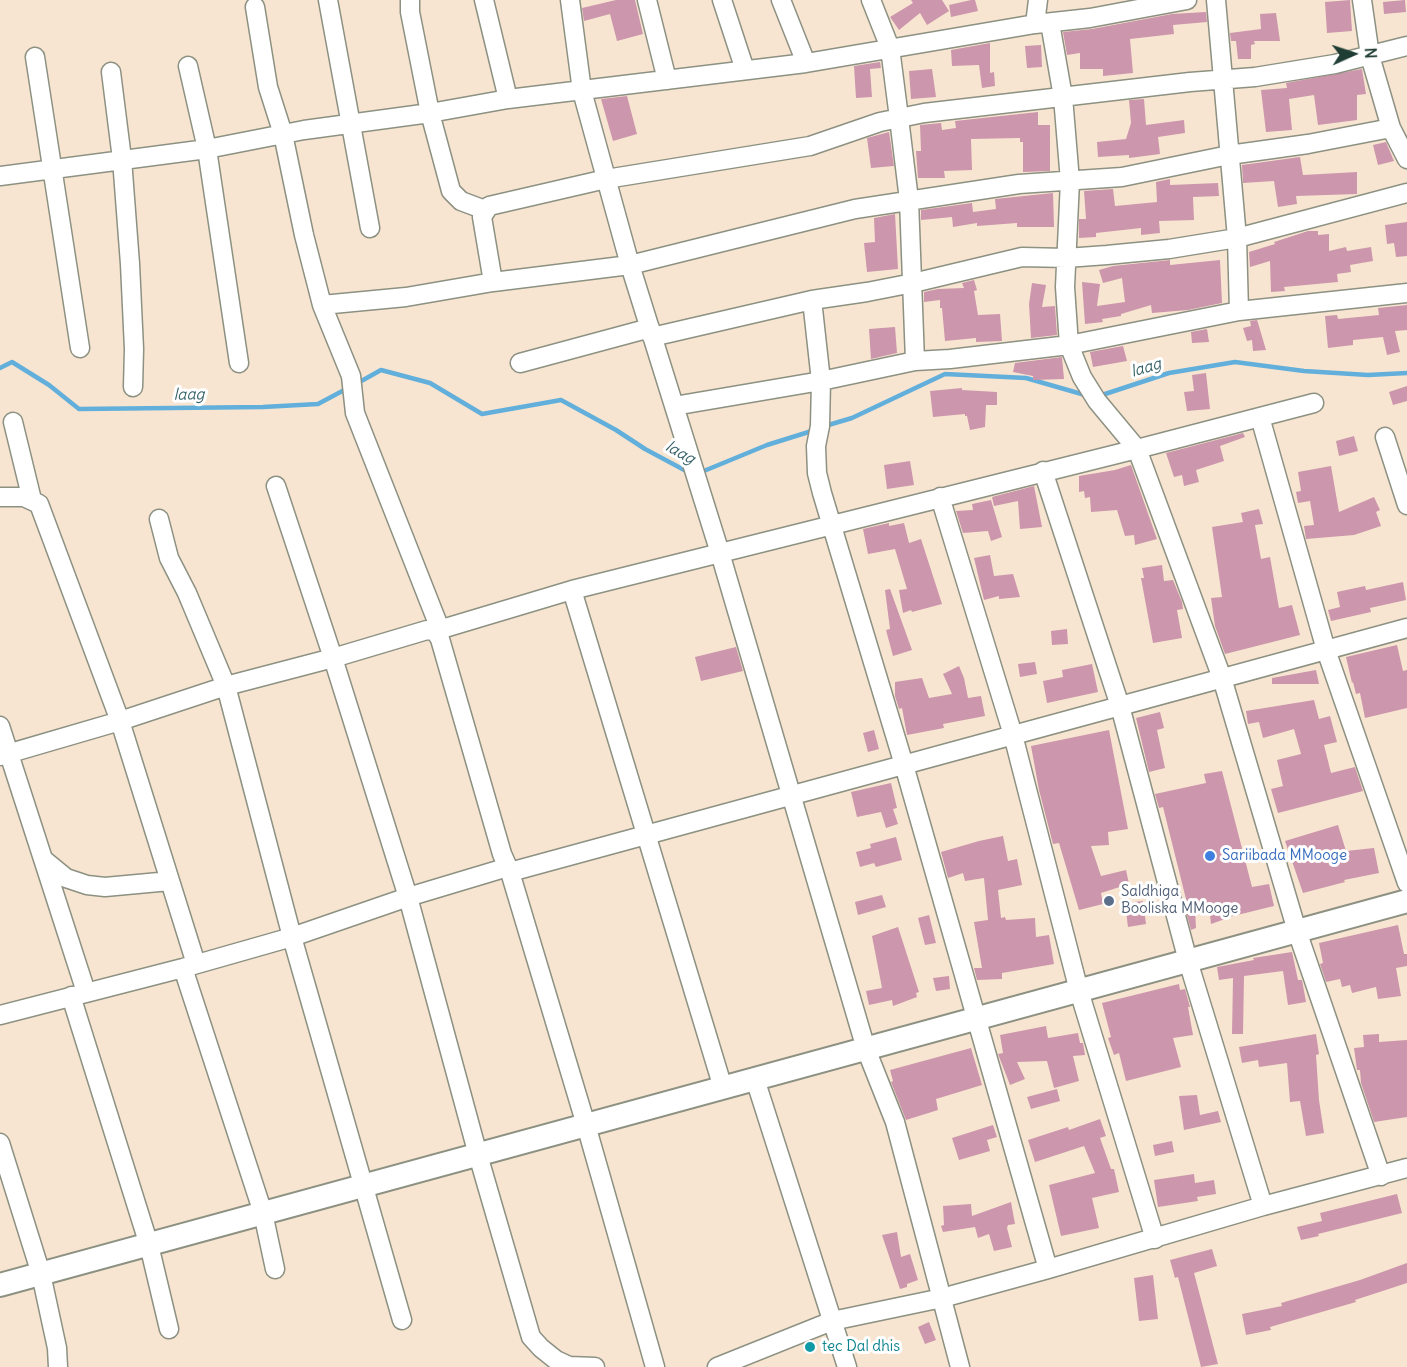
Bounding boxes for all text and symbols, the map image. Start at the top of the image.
north arrow [1323,24,1383,84]
text: N [1361,47,1381,59]
water label: laag [1129,354,1163,382]
water label: laag [174,385,204,405]
water label: laag [662,437,698,469]
place label: Sariibada MMooge [1222,847,1347,865]
marker: Sariibada MMooge [1203,849,1217,863]
place label: Saldhiga Booliska MMooge [1121,883,1238,918]
marker: Saldhiga Booliska MMooge [1102,894,1116,908]
place label: tec Dal dhis [822,1338,900,1356]
marker: tec Dal dhis [803,1340,817,1354]

